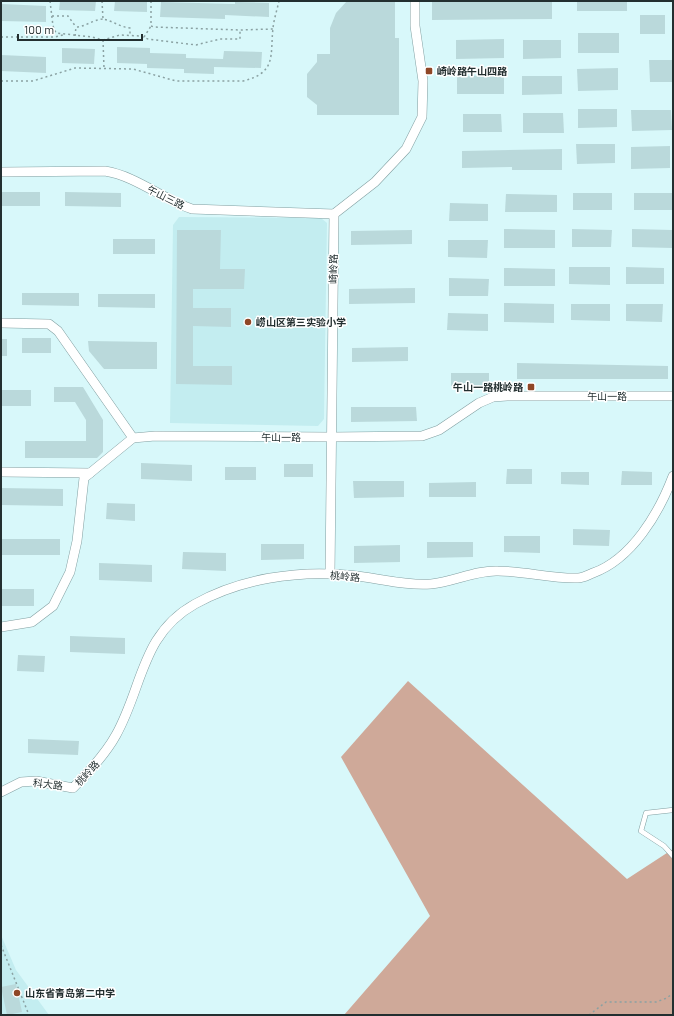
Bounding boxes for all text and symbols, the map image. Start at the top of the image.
scale bar [18,16,142,42]
text: 100 m [24,22,54,36]
place label: 崎岭路午山四路 [437,65,508,77]
marker: 崎岭路午山四路 [424,66,434,76]
street label: 午山三路 [145,183,187,211]
street label: 崎岭路 [327,254,339,284]
place label: 崂山区第三实验小学 [256,316,346,328]
marker: 崂山区第三实验小学 [243,317,253,327]
place label: 午山一路桃岭路 [453,381,524,393]
marker: 午山一路桃岭路 [526,382,536,392]
street label: 午山一路 [587,390,627,402]
street label: 午山一路 [261,431,301,443]
street label: 桃岭路 [330,569,360,583]
street label: 桃岭路 [72,758,102,788]
street label: 科大路 [32,776,64,792]
place label: 山东省青岛第二中学 [25,987,115,999]
marker: 山东省青岛第二中学 [12,988,22,998]

